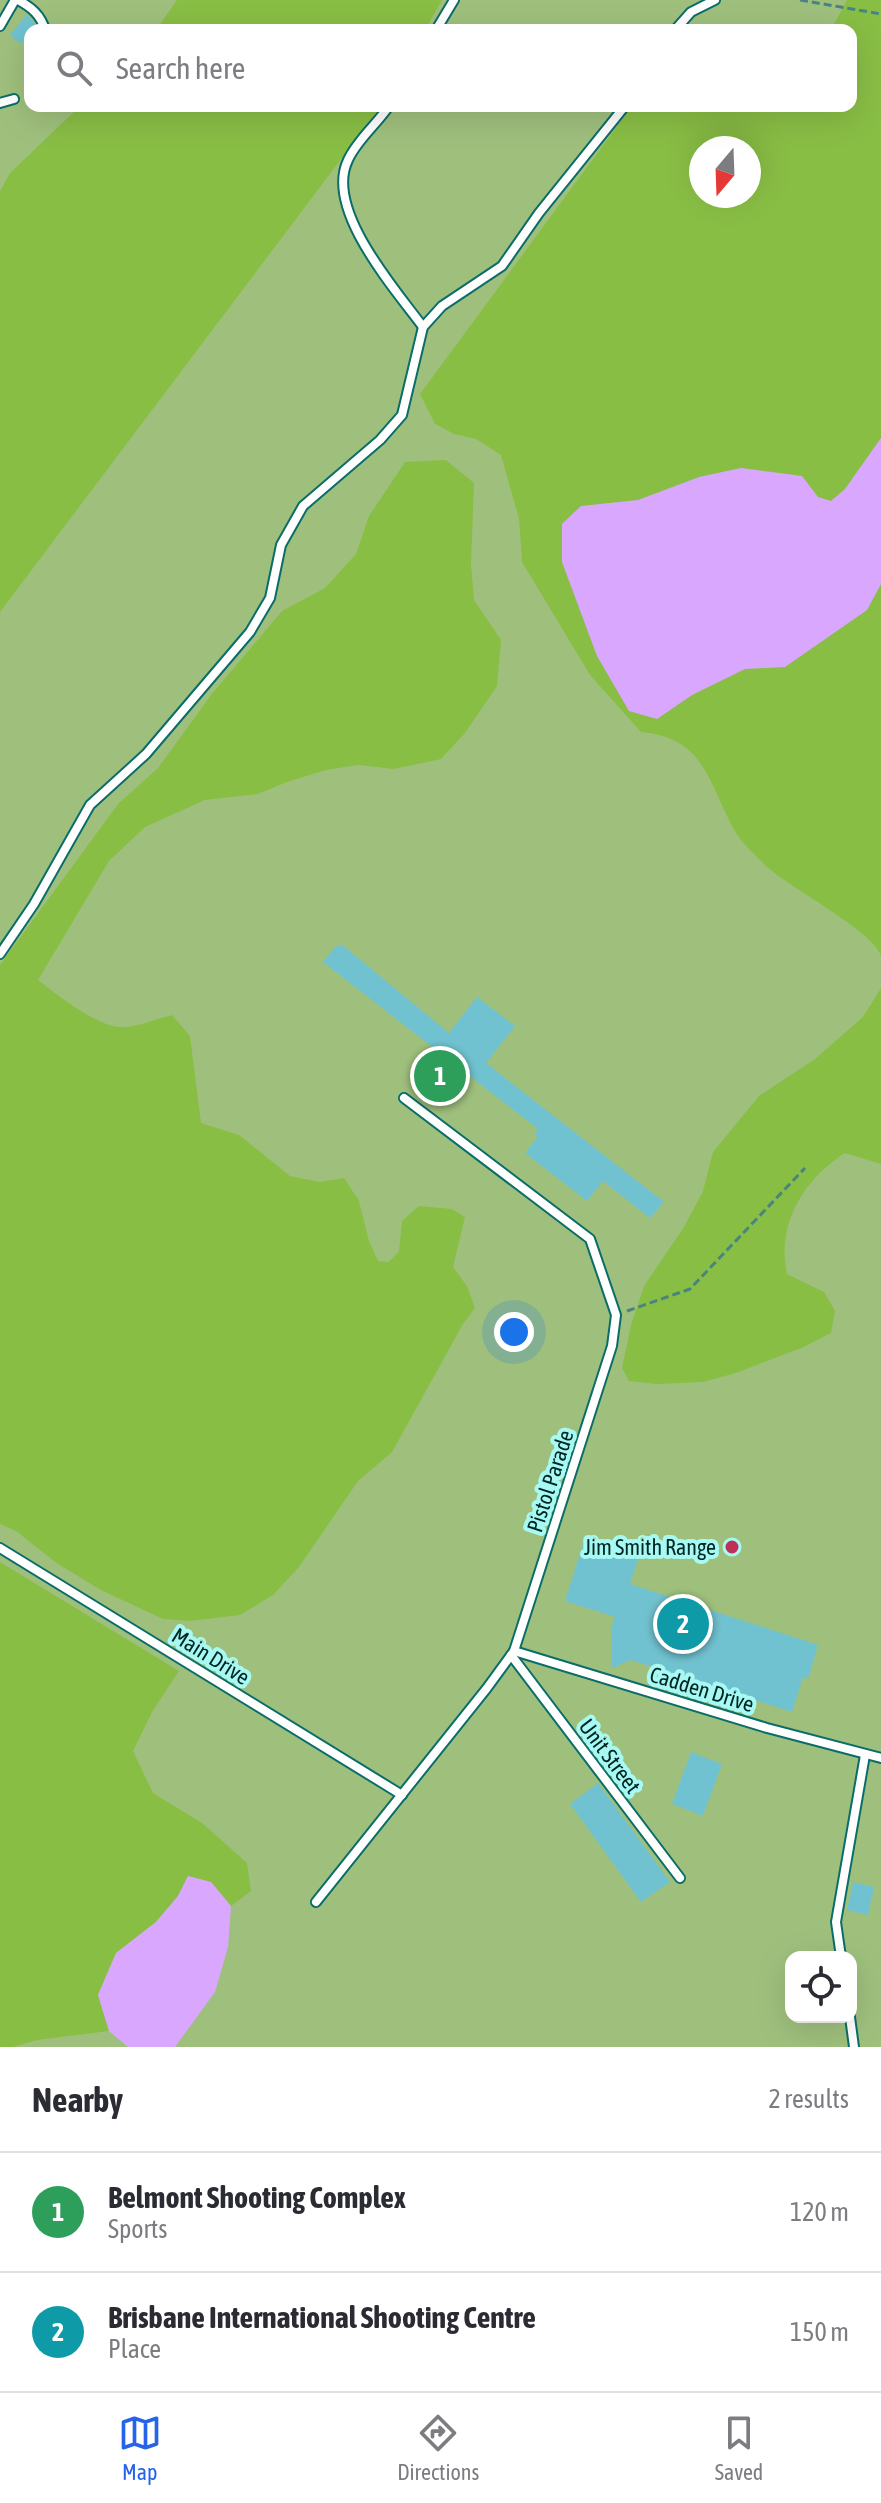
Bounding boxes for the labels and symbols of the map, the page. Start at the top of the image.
north arrow [689,136,761,208]
pin: 1 [414,1046,466,1106]
your location [494,1312,534,1352]
street label: Pistol Parade [521,1427,579,1535]
place label: Jim Smith Range [584,1534,716,1560]
marker: Jim Smith Range [723,1538,741,1556]
pin: 2 [657,1594,709,1654]
street label: Main Drive [167,1622,255,1690]
street label: Cadden Drive [647,1661,757,1717]
street label: Unit Street [574,1714,646,1798]

